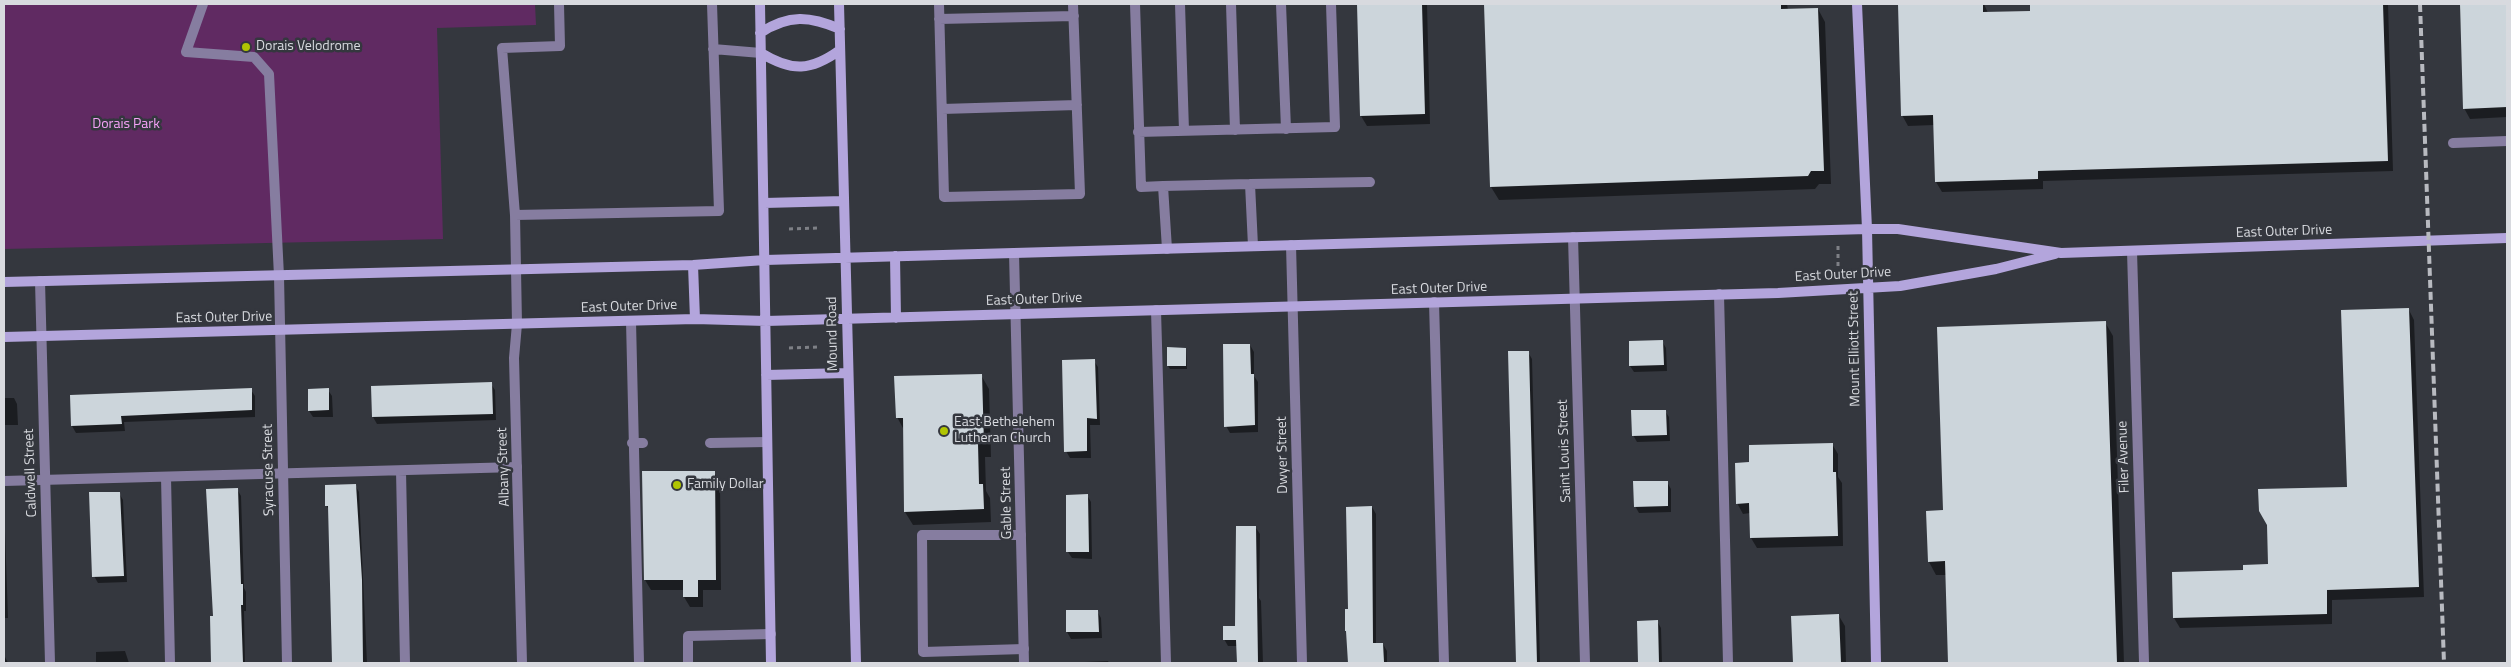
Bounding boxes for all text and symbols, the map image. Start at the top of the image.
place label: Dorais Velodrome [256,39,361,55]
marker: Dorais Velodrome [240,41,252,53]
park label: Dorais Park [92,117,160,133]
street label: East Outer Drive [2236,222,2332,242]
street label: East Outer Drive [1794,264,1892,286]
street label: East Outer Drive [1391,279,1487,299]
street label: East Outer Drive [986,290,1082,310]
street label: Mount Elliott Street [1846,291,1864,407]
street label: Mound Road [824,296,842,372]
street label: East Outer Drive [581,297,677,317]
street label: East Outer Drive [176,309,272,327]
street label: Saint Louis Street [1555,399,1575,503]
place label: East Bethelehem Lutheran Church [954,415,1055,448]
street label: Dwyer Street [1274,416,1292,494]
street label: Filer Avenue [2114,421,2134,493]
street label: Syracuse Street [260,424,278,516]
marker: East Bethelehem Lutheran Church [938,425,950,437]
street label: Albany Street [494,427,514,507]
street label: Caldwell Street [21,428,41,518]
street label: Gable Street [998,467,1016,539]
place label: Family Dollar [687,477,764,493]
marker: Family Dollar [671,479,683,491]

